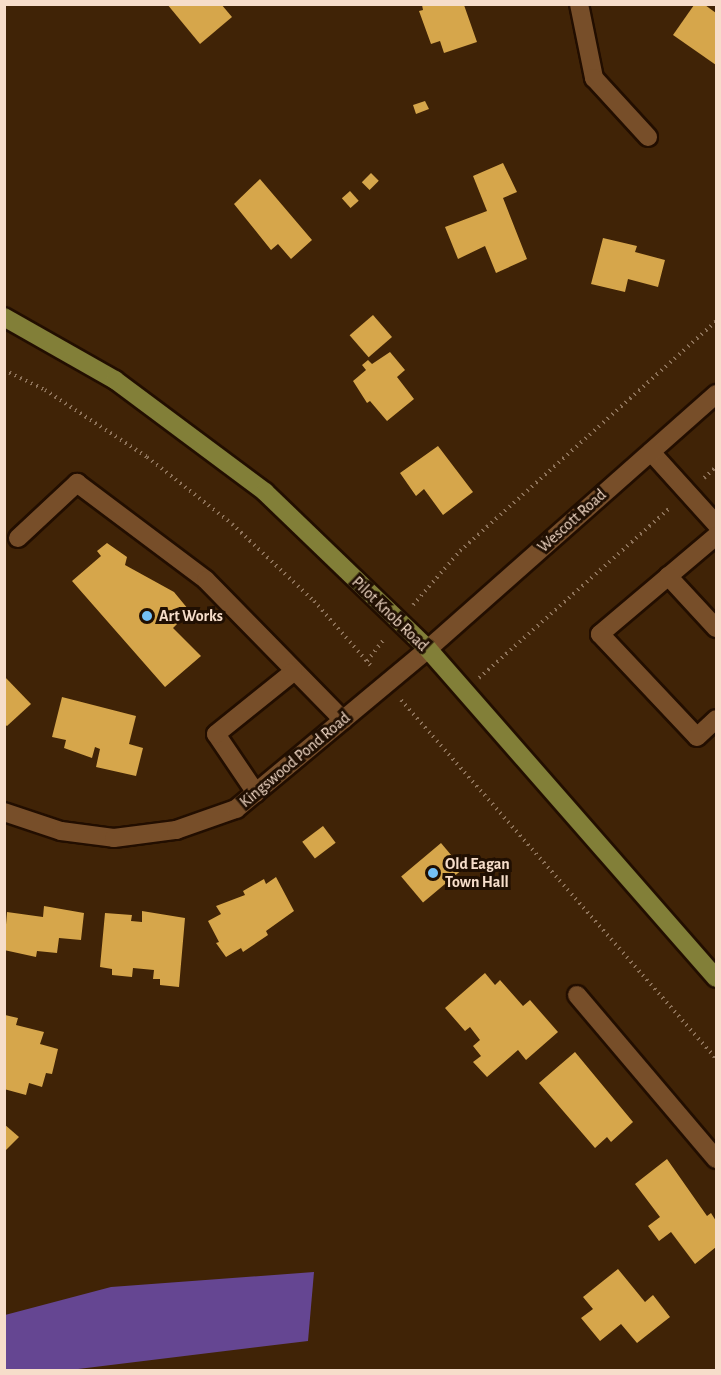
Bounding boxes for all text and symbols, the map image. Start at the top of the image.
street label: Wescott Road [534,485,610,557]
street label: Pilot Knob Road [348,573,432,655]
place label: Art Works [159,606,223,626]
marker: Art Works [140,609,154,623]
street label: Kingswood Pond Road [236,708,354,812]
place label: Old Eagan Town Hall [445,854,510,892]
marker: Old Eagan Town Hall [426,866,440,880]

